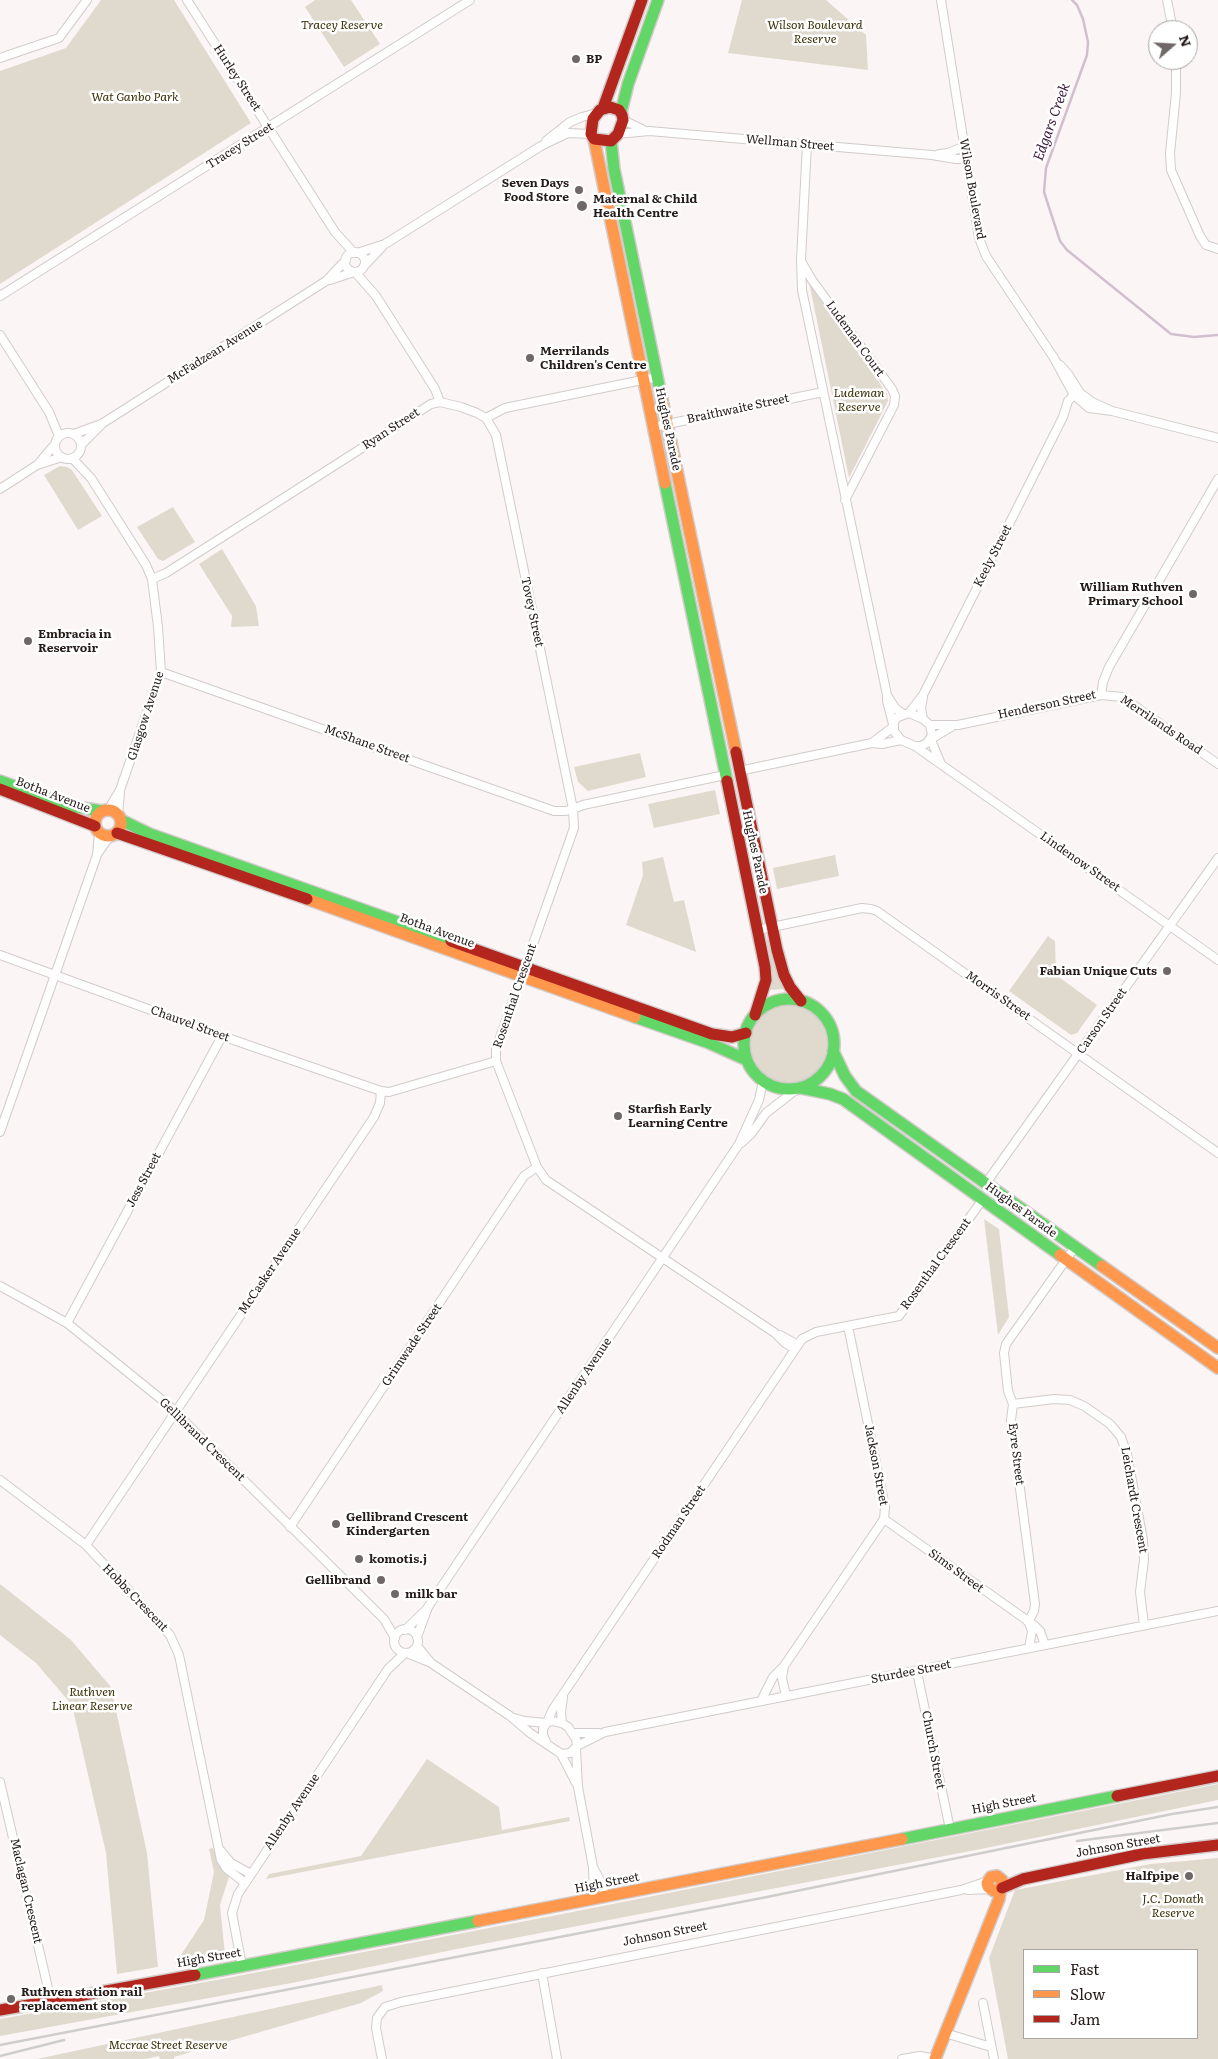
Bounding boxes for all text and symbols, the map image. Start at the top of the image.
park label: Tracey Reserve [301,18,383,32]
park label: Wilson Boulevard Reserve [767,18,863,46]
north arrow [1148,20,1198,70]
text: N [1175,32,1198,49]
street label: Hurley Street [210,42,264,114]
place label: BP [586,52,602,66]
marker: BP [570,53,582,65]
water label: Edgars Creek [1030,81,1074,163]
park label: Wat Ganbo Park [91,90,179,104]
street label: Tracey Street [204,120,276,172]
street label: Wellman Street [745,132,835,154]
street label: Wilson Boulevard [956,137,988,241]
place label: Seven Days Food Store [502,176,569,204]
marker: Seven Days Food Store [573,184,585,196]
place label: Maternal & Child Health Centre [593,192,697,220]
marker: Maternal & Child Health Centre [575,199,589,213]
street label: Ludeman Court [823,298,887,380]
street label: McFadzean Avenue [165,317,265,387]
place label: Merrilands Children's Centre [540,344,647,372]
marker: Merrilands Children's Centre [524,352,536,364]
street label: Hughes Parade [652,386,684,472]
park label: Ludeman Reserve [834,386,884,414]
street label: Braithwaite Street [686,391,790,427]
street label: Ryan Street [360,405,422,453]
street label: Keely Street [971,522,1015,590]
street label: Tovey Street [518,576,546,648]
place label: William Ruthven Primary School [1080,580,1183,608]
marker: William Ruthven Primary School [1187,588,1199,600]
place label: Embracia in Reservoir [38,627,112,655]
marker: Embracia in Reservoir [22,635,34,647]
street label: Glasgow Avenue [125,670,167,762]
street label: Henderson Street [997,688,1097,722]
street label: Merrilands Road [1117,692,1205,758]
street label: McShane Street [322,722,412,766]
street label: Botha Avenue [14,774,92,816]
street label: Hughes Parade [739,809,771,895]
street label: Lindenow Street [1037,829,1123,895]
street label: Botha Avenue [398,911,476,951]
street label: Rosenthal Crescent [490,942,540,1050]
place label: Fabian Unique Cuts [1040,964,1157,978]
marker: Fabian Unique Cuts [1161,965,1173,977]
street label: Morris Street [963,968,1033,1024]
street label: Carson Street [1074,985,1130,1057]
street label: Chauvel Street [148,1003,232,1045]
place label: Starfish Early Learning Centre [628,1102,728,1130]
marker: Starfish Early Learning Centre [612,1110,624,1122]
street label: Jess Street [124,1150,164,1210]
street label: Hughes Parade [982,1179,1060,1241]
street label: Rosenthal Crescent [898,1215,974,1313]
street label: McCasker Avenue [236,1225,304,1317]
street label: Grimwade Street [379,1301,445,1389]
street label: Allenby Avenue [553,1335,615,1417]
street label: Gellibrand Crescent [156,1395,248,1485]
street label: Eyre Street [1005,1422,1027,1486]
street label: Jackson Street [861,1423,891,1507]
street label: Leichardt Crescent [1118,1446,1150,1554]
street label: Rodman Street [649,1483,709,1561]
place label: Gellibrand Crescent Kindergarten [346,1510,468,1538]
marker: Gellibrand Crescent Kindergarten [330,1518,342,1530]
street label: Sims Street [926,1546,986,1596]
place label: komotis.j [369,1552,427,1566]
marker: komotis.j [353,1553,365,1565]
street label: Hobbs Crescent [99,1561,171,1635]
place label: Gellibrand [305,1573,371,1587]
marker: Gellibrand [375,1574,387,1586]
place label: milk bar [405,1587,457,1601]
marker: milk bar [389,1588,401,1600]
street label: Sturdee Street [870,1657,952,1687]
park label: Ruthven Linear Reserve [52,1685,132,1713]
street label: Church Street [918,1710,948,1790]
street label: Allenby Avenue [261,1771,323,1853]
street label: High Street [971,1791,1037,1817]
street label: Johnson Street [1075,1831,1161,1861]
street label: Maclagan Crescent [7,1837,45,1945]
place label: Halfpipe [1125,1869,1179,1883]
street label: High Street [574,1870,640,1896]
marker: Halfpipe [1183,1870,1195,1882]
park label: J.C. Donath Reserve [1142,1892,1204,1920]
street label: Johnson Street [622,1919,708,1949]
street label: High Street [176,1945,242,1971]
legend [1023,1949,1198,2039]
text: Fast [1070,1957,1099,1980]
text: Slow [1070,1982,1105,2005]
place label: Ruthven station rail replacement stop [21,1985,142,2013]
marker: Ruthven station rail replacement stop [5,1993,17,2005]
text: Jam [1070,2007,1100,2030]
park label: Mccrae Street Reserve [108,2038,228,2052]

